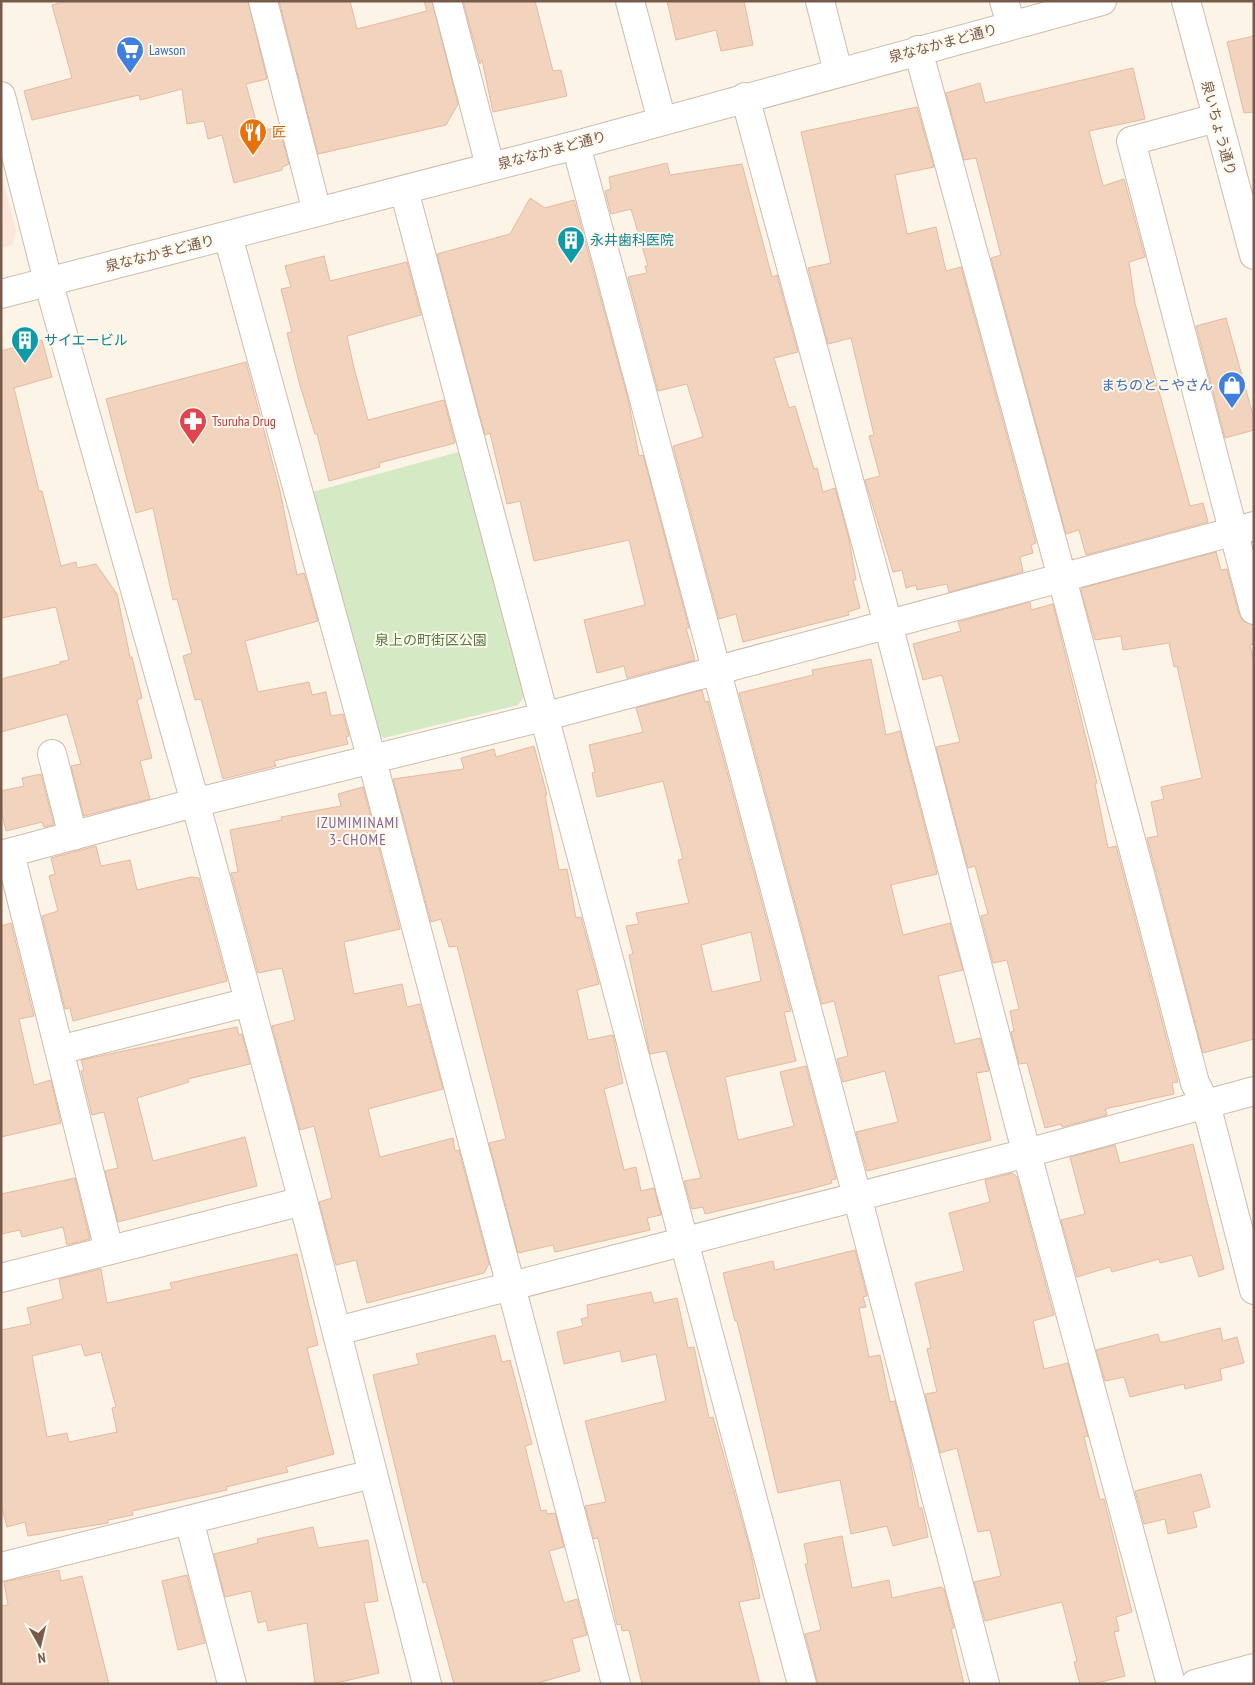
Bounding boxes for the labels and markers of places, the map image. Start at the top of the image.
supermarket icon: Lawson [115,35,145,74]
place label: Lawson [149,41,185,59]
restaurant icon: 匠 [238,117,268,156]
place label: 匠 [272,123,286,141]
building icon: 永井歯科医院 [556,225,586,264]
place label: 永井歯科医院 [590,231,674,249]
building icon: サイエービル [10,325,40,364]
place label: サイエービル [44,331,128,349]
shop icon: まちのとこやさん [1217,370,1247,409]
place label: まちのとこやさん [1101,376,1213,394]
pharmacy icon: Tsuruha Drug [178,406,208,445]
place label: Tsuruha Drug [212,412,276,430]

